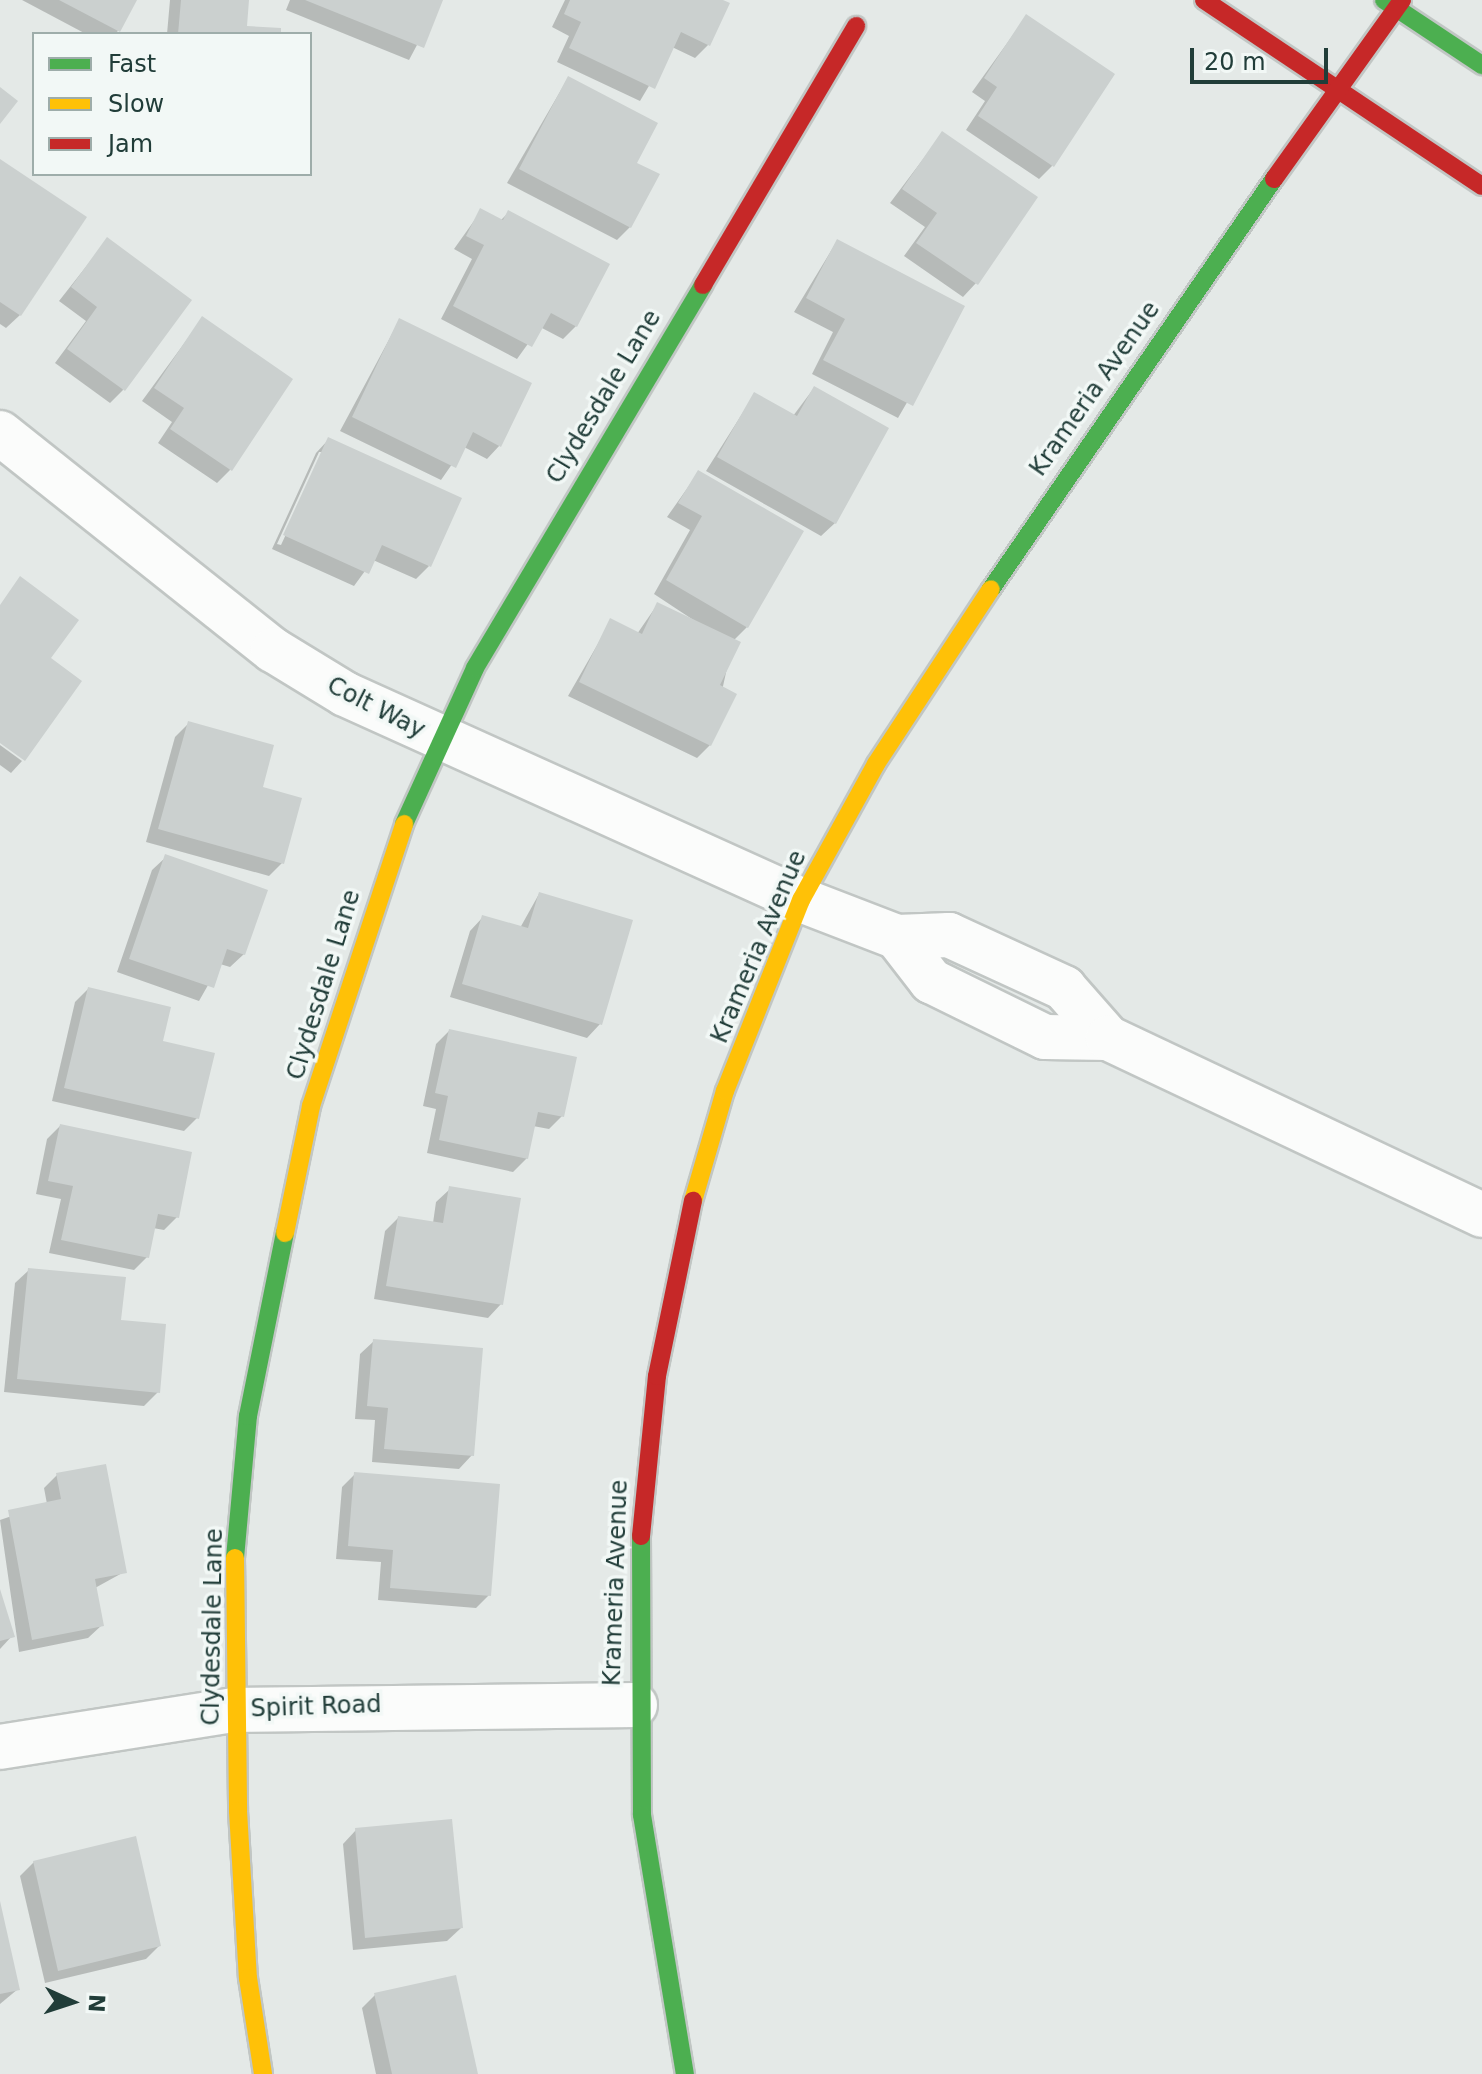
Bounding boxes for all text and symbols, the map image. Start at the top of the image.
legend [32,32,312,176]
scale bar [1194,32,1332,82]
text: 20 m [1204,48,1266,76]
text: Fast [108,50,156,78]
text: Slow [108,90,164,118]
text: Jam [108,130,153,158]
street label: Krameria Avenue [1024,296,1166,482]
street label: Clydesdale Lane [541,305,667,489]
street label: Colt Way [322,671,430,745]
street label: Krameria Avenue [705,846,813,1048]
street label: Clydesdale Lane [281,887,367,1083]
street label: Krameria Avenue [598,1479,634,1687]
street label: Clydesdale Lane [197,1528,229,1726]
street label: Spirit Road [250,1690,382,1724]
north arrow [32,1962,112,2042]
text: N [84,1993,109,2013]

